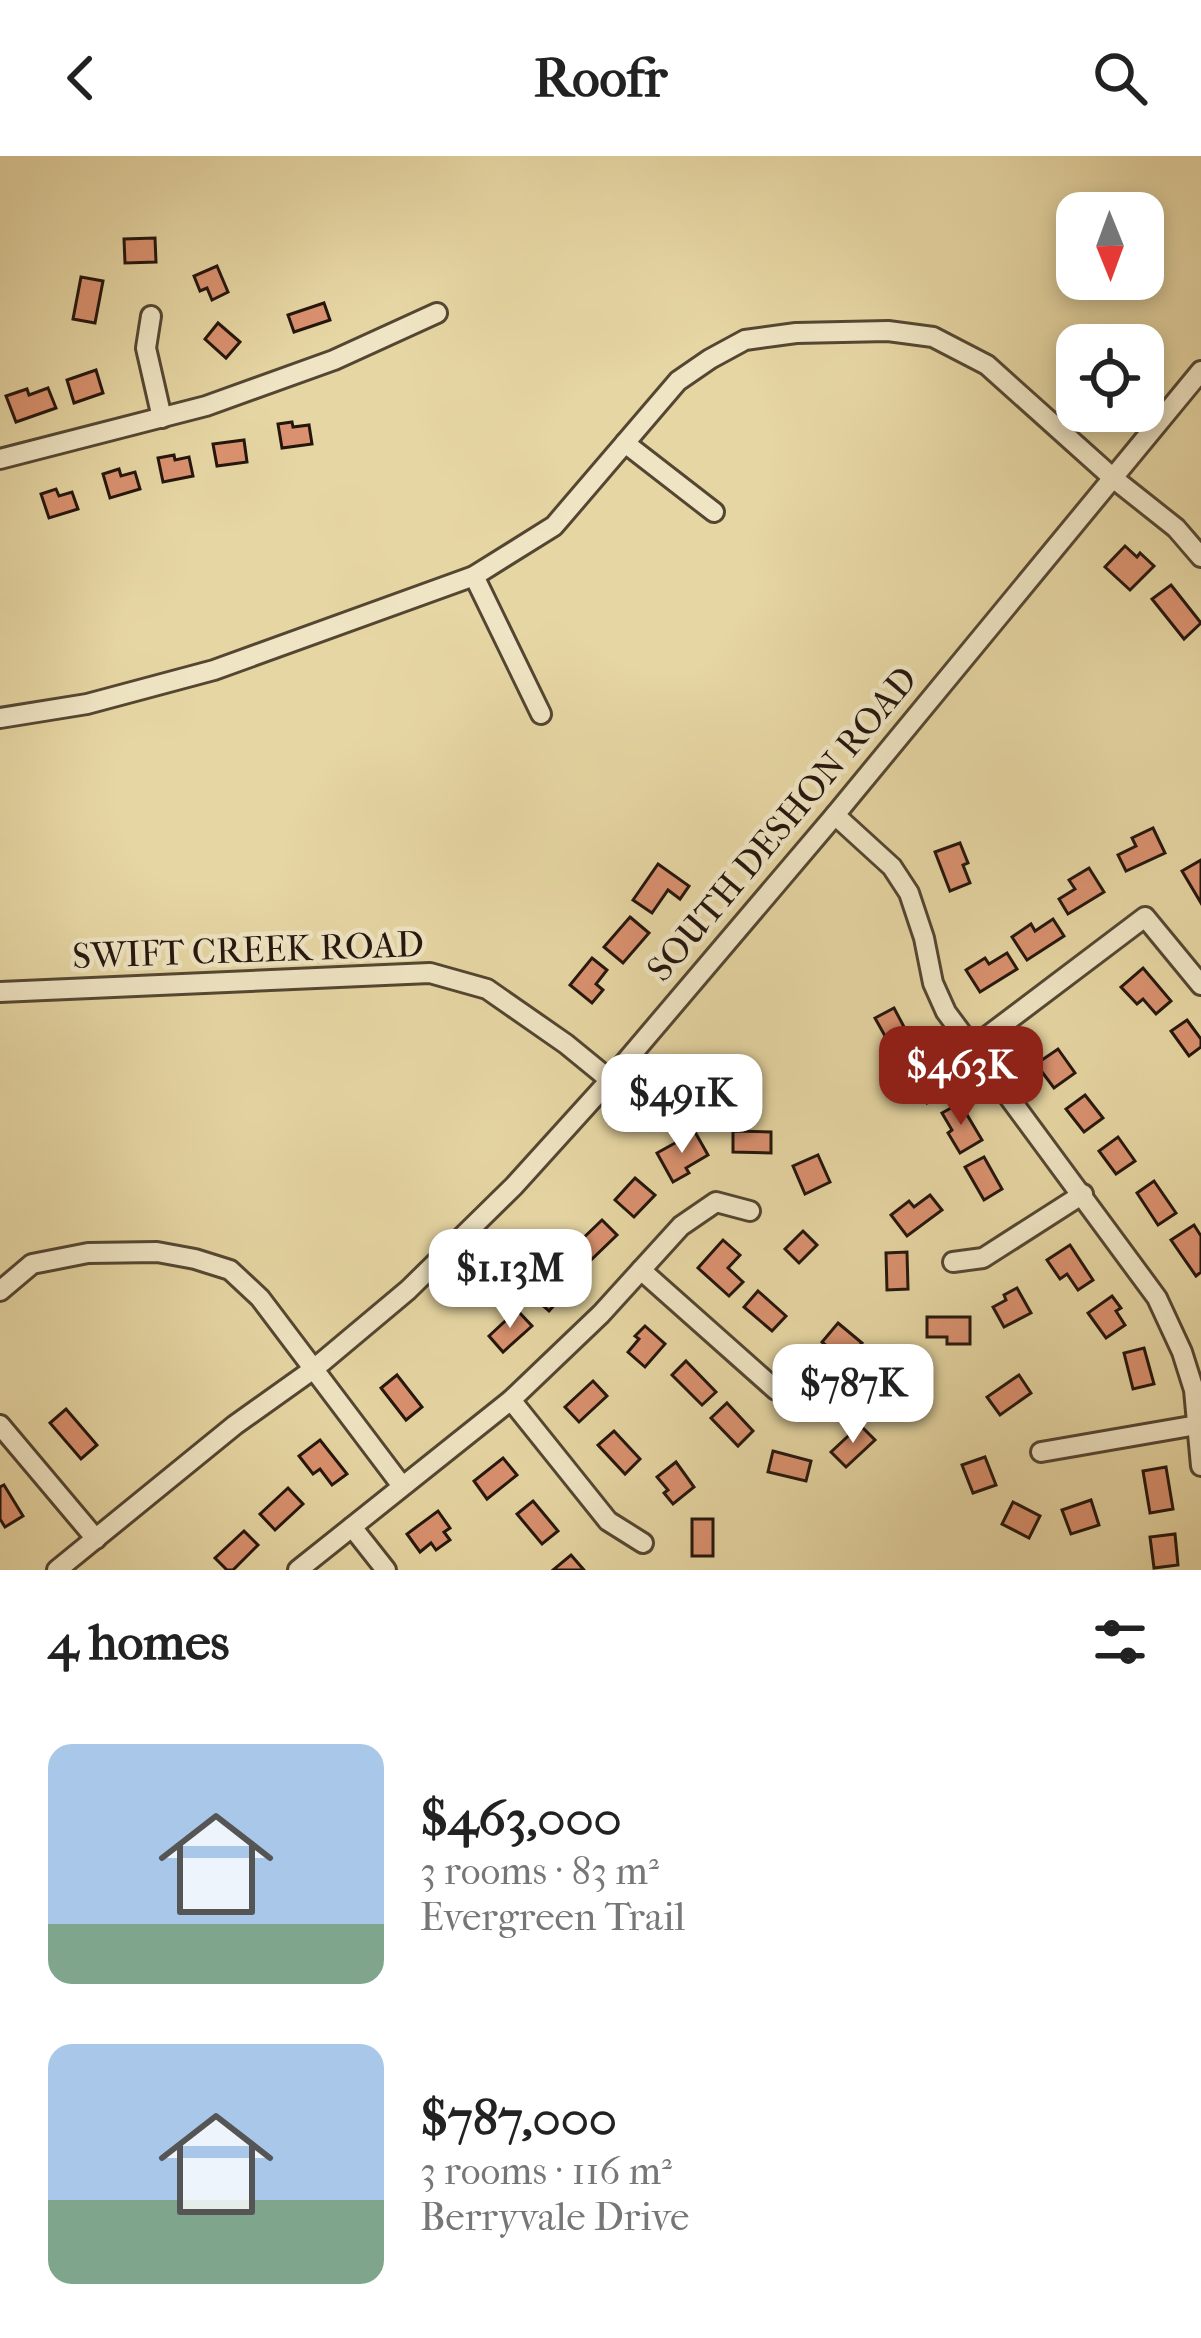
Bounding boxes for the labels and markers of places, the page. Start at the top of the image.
pin: $463K [877,1026,1045,1128]
pin: $491K [598,1054,766,1156]
pin: $1.13M [412,1229,608,1331]
pin: $787K [769,1344,937,1446]

